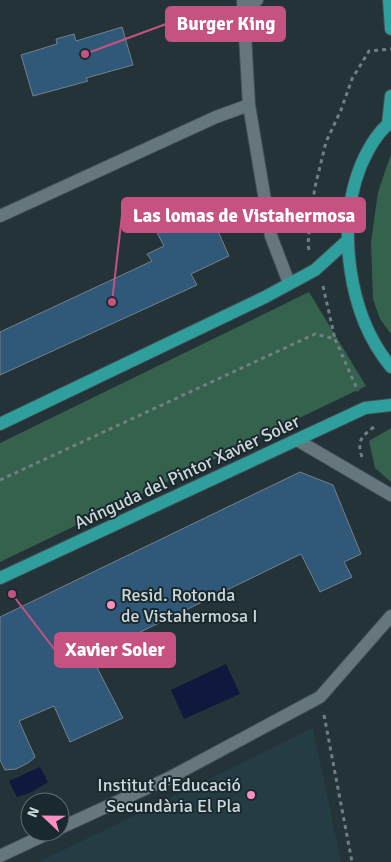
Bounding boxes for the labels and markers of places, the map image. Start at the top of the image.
callout: Burger King [166,7,285,41]
callout: Las lomas de Vistahermosa [122,198,365,232]
place label: Resid. Rotonda de Vistahermosa I [121,584,257,627]
marker: Resid. Rotonda de Vistahermosa I [105,599,117,611]
callout: Xavier Soler [55,633,175,667]
place label: Institut d'Educació Secundària El Pla [97,774,241,817]
marker: Institut d'Educació Secundària El Pla [245,789,257,801]

